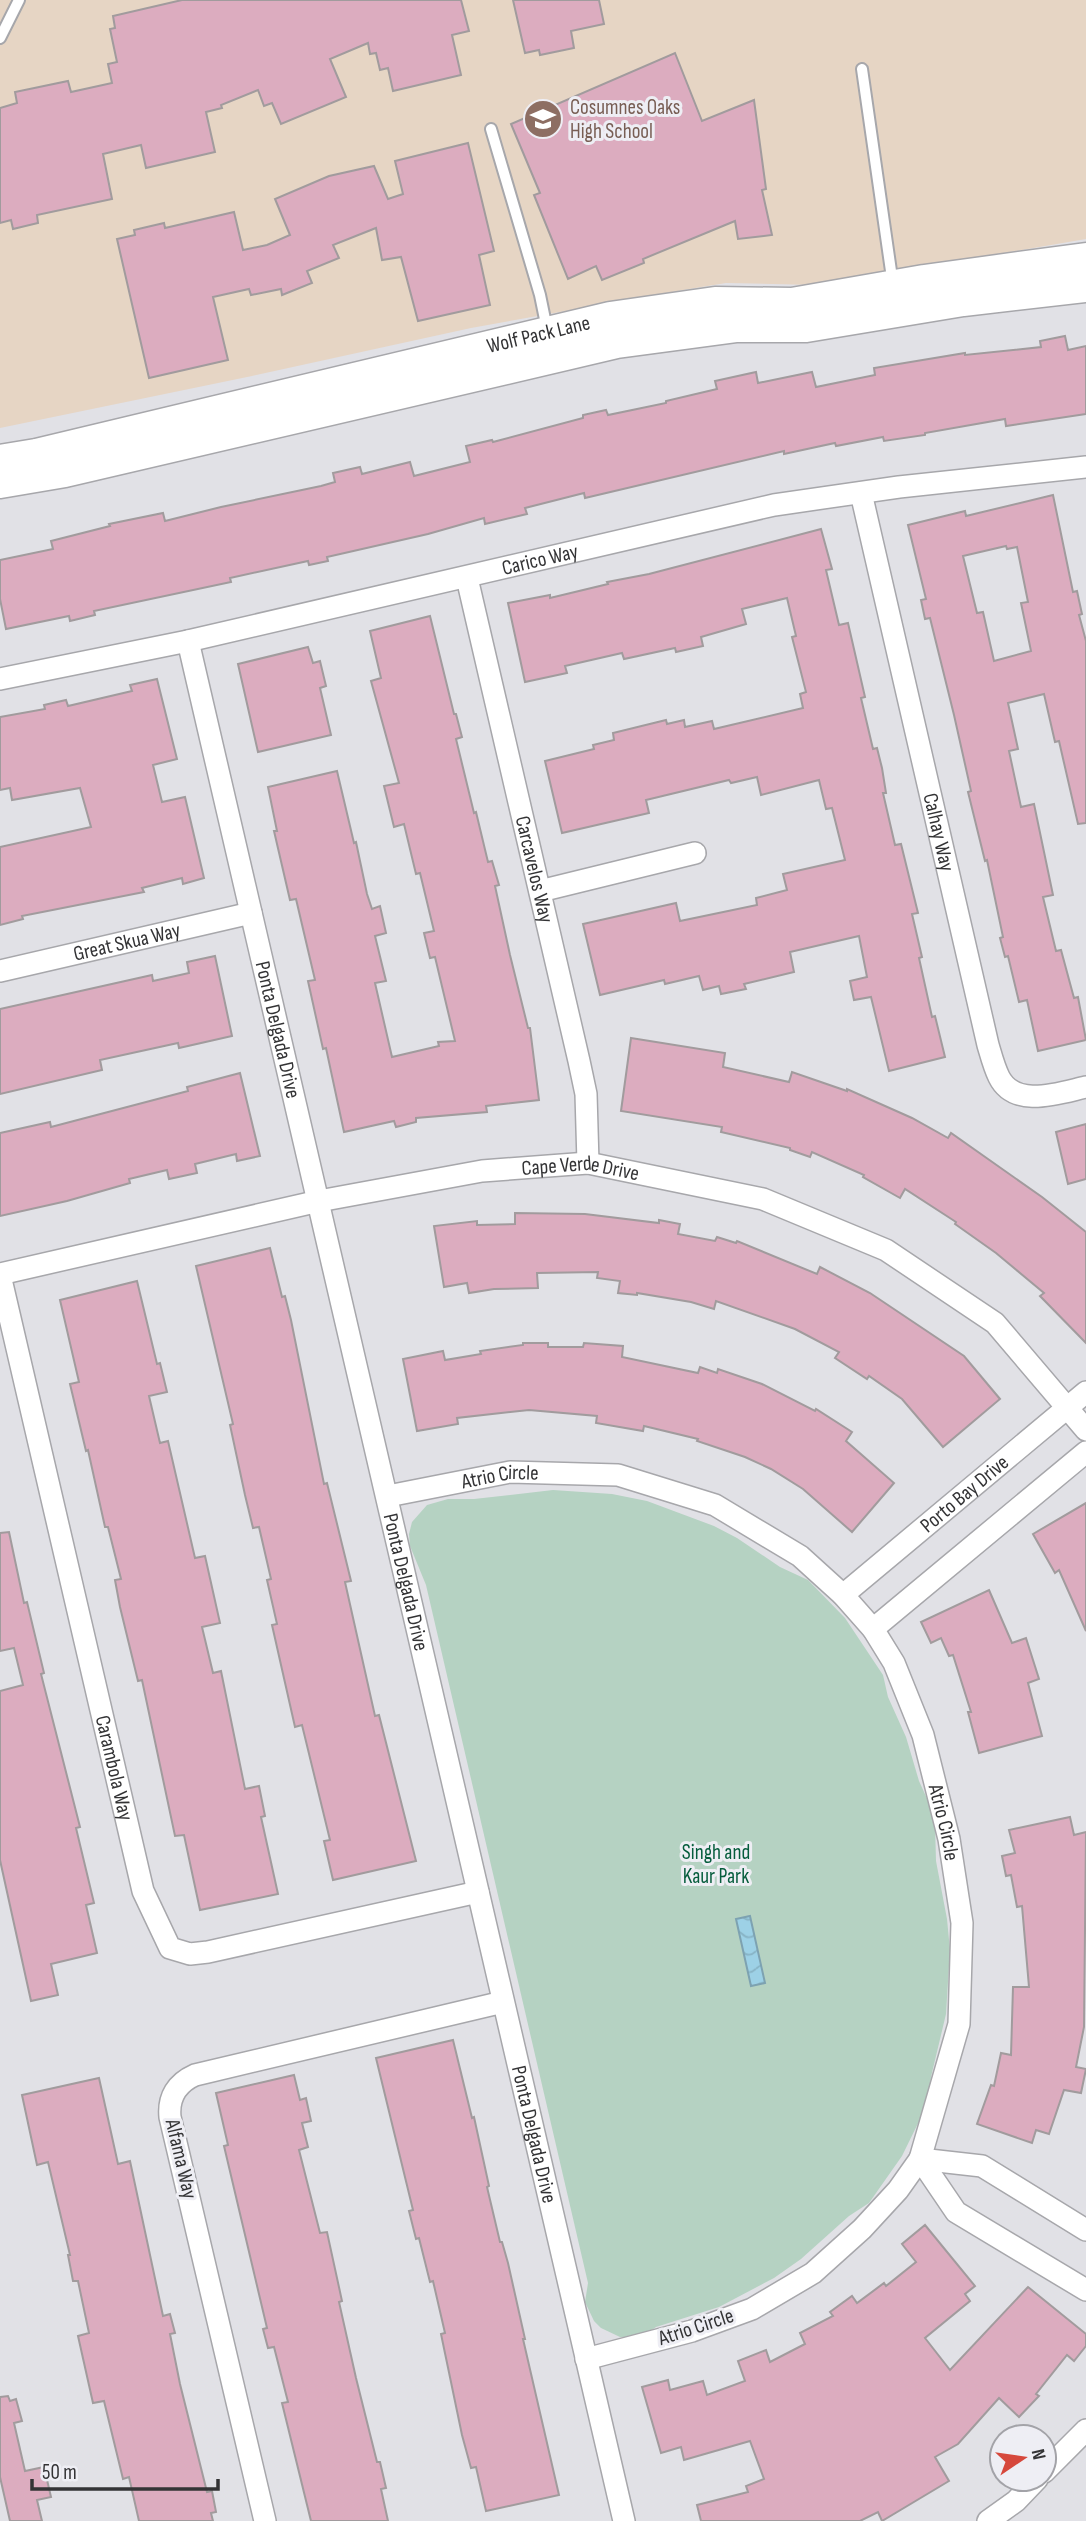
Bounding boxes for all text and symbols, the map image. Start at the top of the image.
place label: Cosumnes Oaks High School [570,95,680,144]
school or university icon: Cosumnes Oaks High School [522,98,564,140]
street label: Wolf Pack Lane [484,310,592,358]
street label: Carico Way [499,538,580,580]
street label: Calhay Way [918,791,960,874]
street label: Carcavelos Way [510,813,559,925]
street label: Great Skua Way [71,917,183,966]
street label: Ponta Delgada Drive [250,959,306,1101]
street label: Cape Verde Drive [521,1150,641,1186]
street label: Porto Bay Drive [915,1450,1014,1538]
street label: Atrio Circle [458,1459,539,1494]
street label: Ponta Delgada Drive [378,1511,434,1653]
street label: Carambola Way [90,1713,139,1823]
street label: Atrio Circle [923,1780,965,1862]
park label: Singh and Kaur Park [682,1840,750,1889]
street label: Ponta Delgada Drive [506,2063,562,2206]
street label: Alfama Way [159,2116,202,2201]
street label: Atrio Circle [654,2303,737,2351]
north arrow [988,2423,1058,2493]
text: N [1026,2447,1050,2462]
scale bar [32,2448,217,2492]
text: 50 m [42,2460,77,2485]

